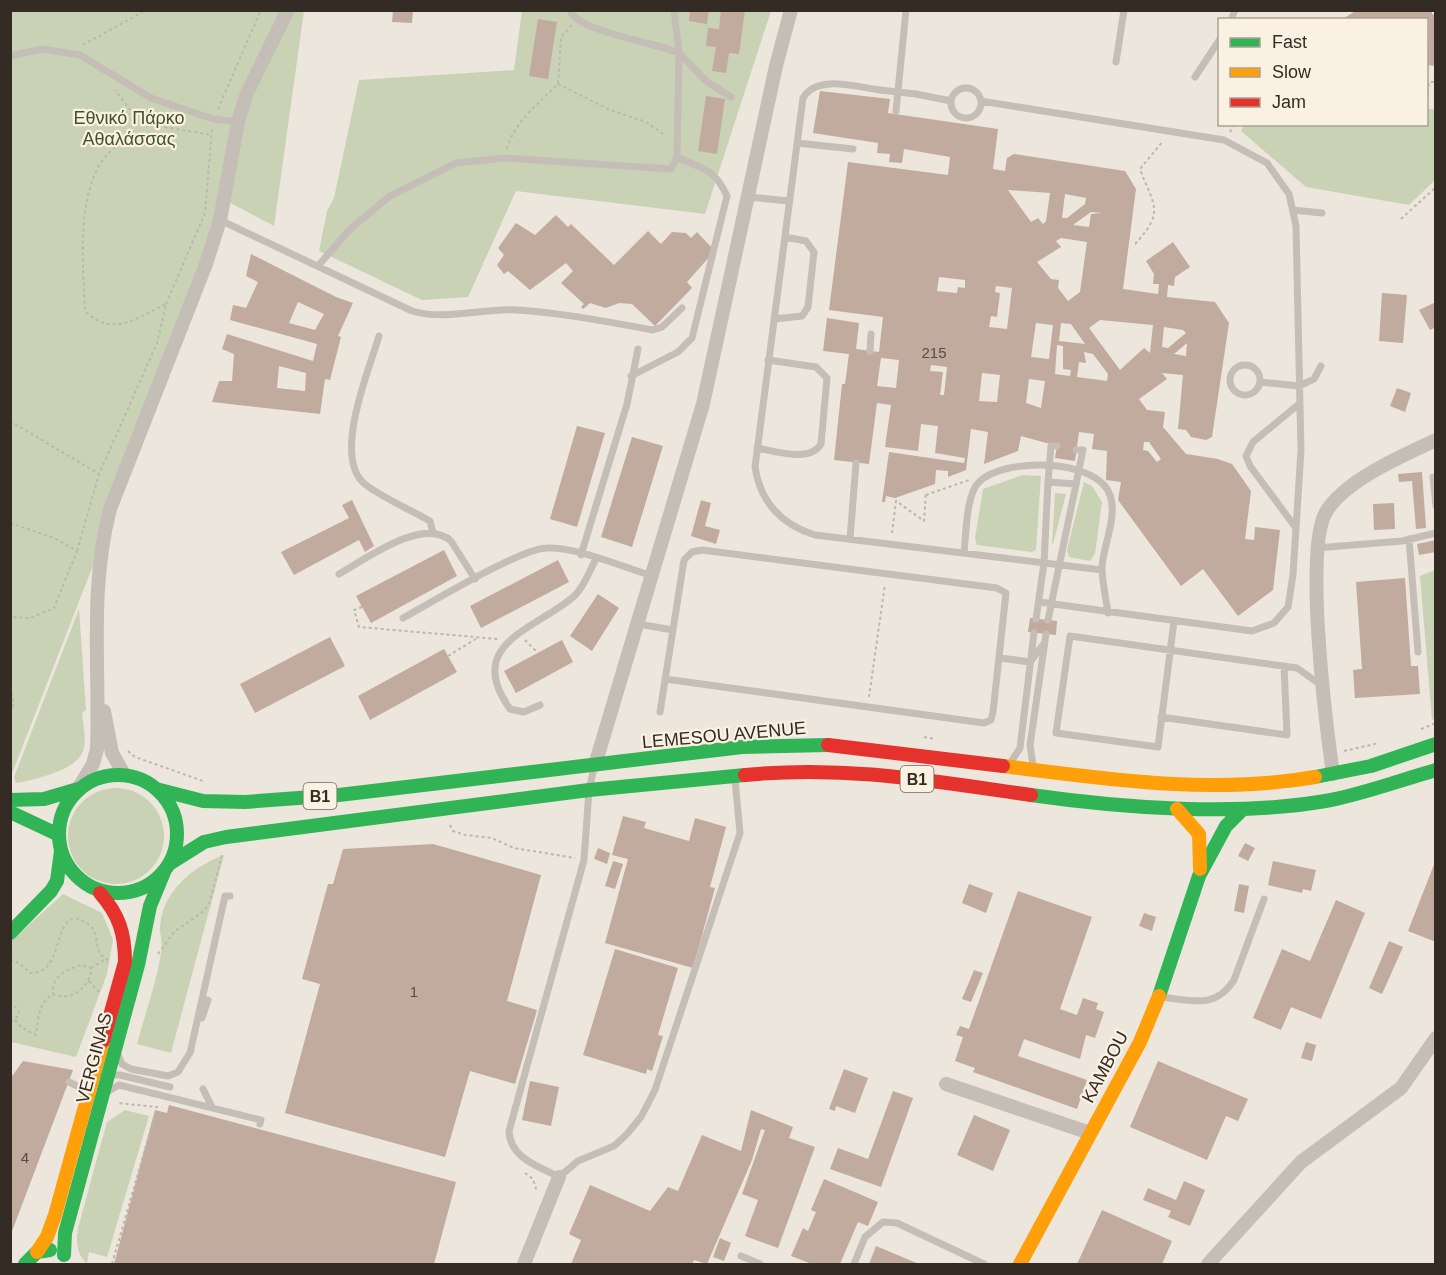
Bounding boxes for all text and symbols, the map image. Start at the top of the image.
legend [1218,18,1428,126]
text: Fast [1272,32,1307,52]
text: Slow [1272,62,1312,82]
text: Jam [1272,92,1306,112]
park label: Εθνικό Πάρκο Αθαλάσσας [73,108,185,149]
house number: 215 [921,344,947,361]
street label: LEMESOU AVENUE [641,718,807,752]
road number: B1 [900,766,934,792]
road number: B1 [304,783,336,809]
house number: 1 [410,983,418,1000]
street label: VERGINAS [72,1010,116,1106]
street label: KAMBOU [1078,1028,1132,1106]
house number: 4 [21,1149,29,1166]

